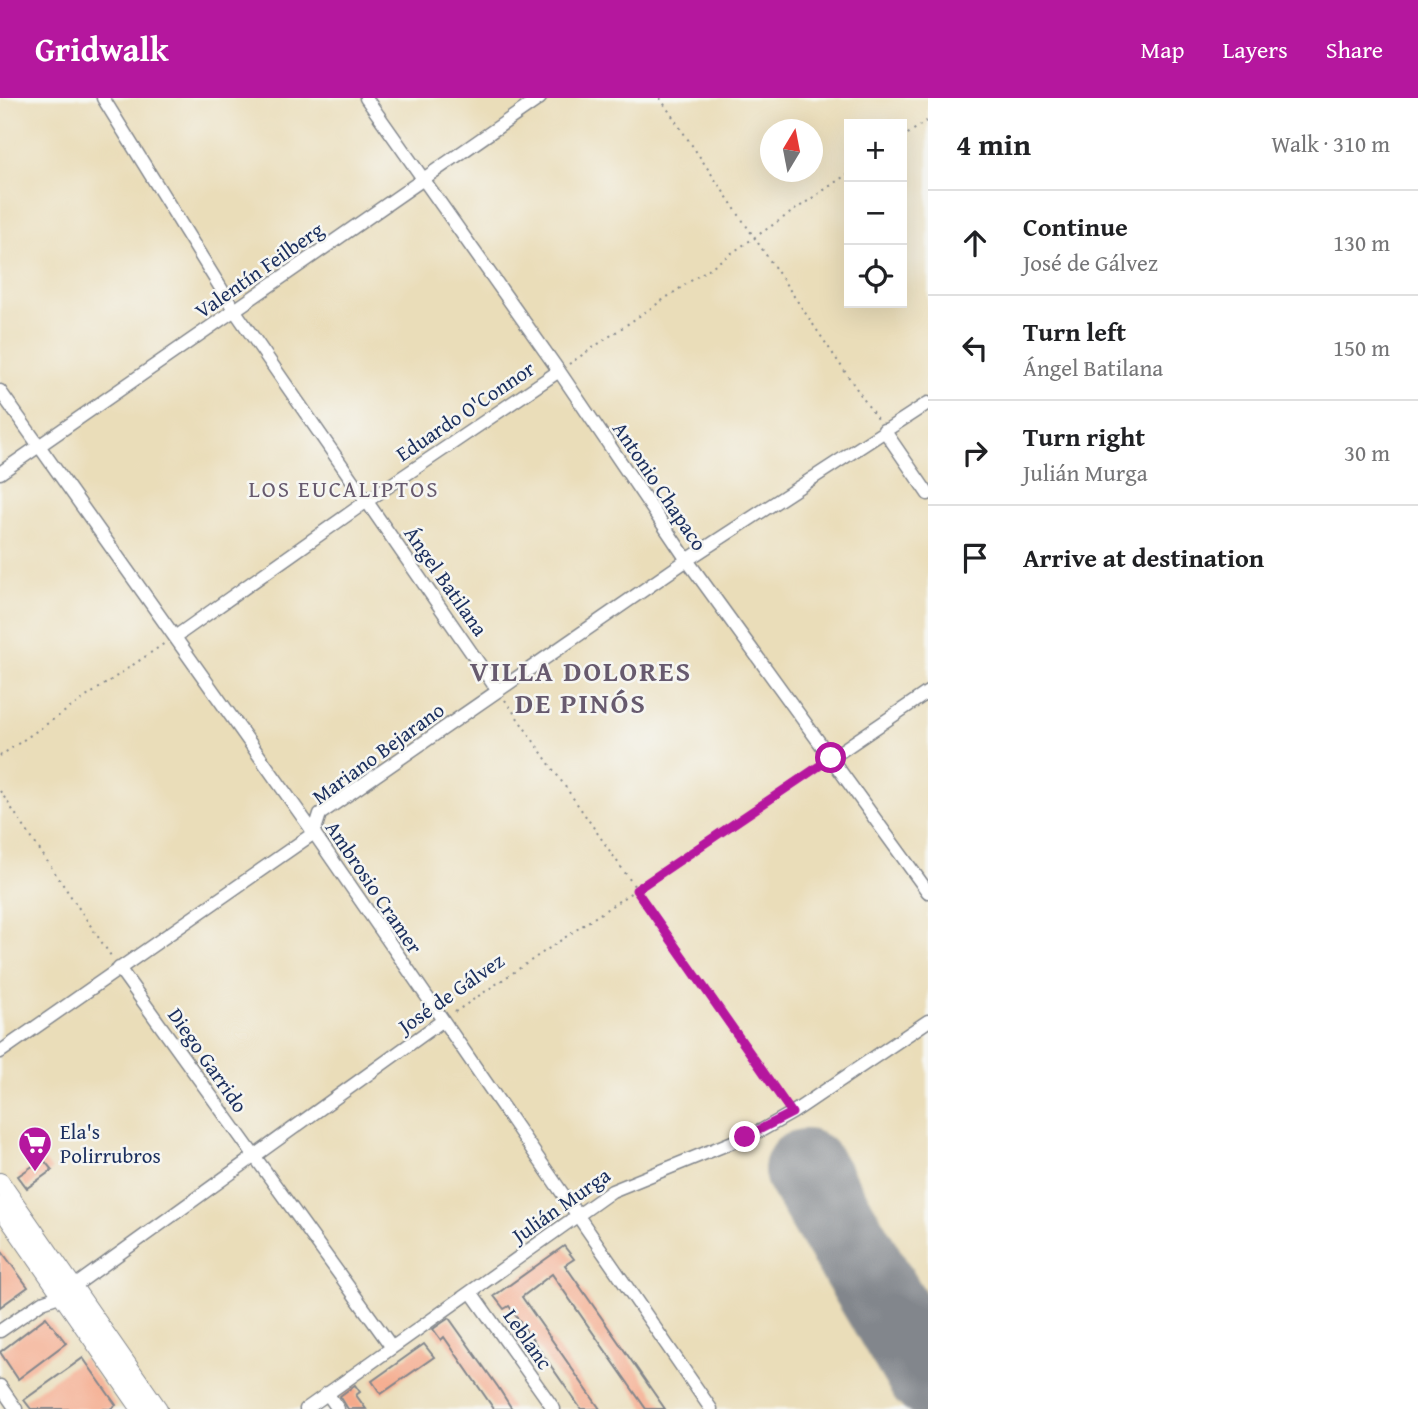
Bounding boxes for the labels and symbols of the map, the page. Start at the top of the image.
north arrow [760,119,823,182]
street label: Valentín Feilberg [188,214,330,326]
street label: Eduardo O'Connor [389,353,541,469]
street label: Antonio Chapaco [605,415,715,557]
district label: LOS EUCALIPTOS [249,472,439,505]
street label: Ángel Batilana [397,520,495,642]
district label: VILLA DOLORES DE PINÓS [470,650,692,723]
street label: Mariano Bejarano [305,694,451,812]
route start [815,742,846,773]
street label: Ambrosio Cramer [318,814,430,960]
street label: José de Gálvez [389,945,510,1043]
street label: Diego Garrido [160,1001,256,1119]
place label: Ela's Polirrubros [60,1116,161,1171]
route end [729,1121,760,1152]
supermarket icon: Ela's Polirrubros [16,1124,54,1173]
street label: Julián Murga [503,1160,617,1252]
street label: Leblanc [496,1302,560,1376]

